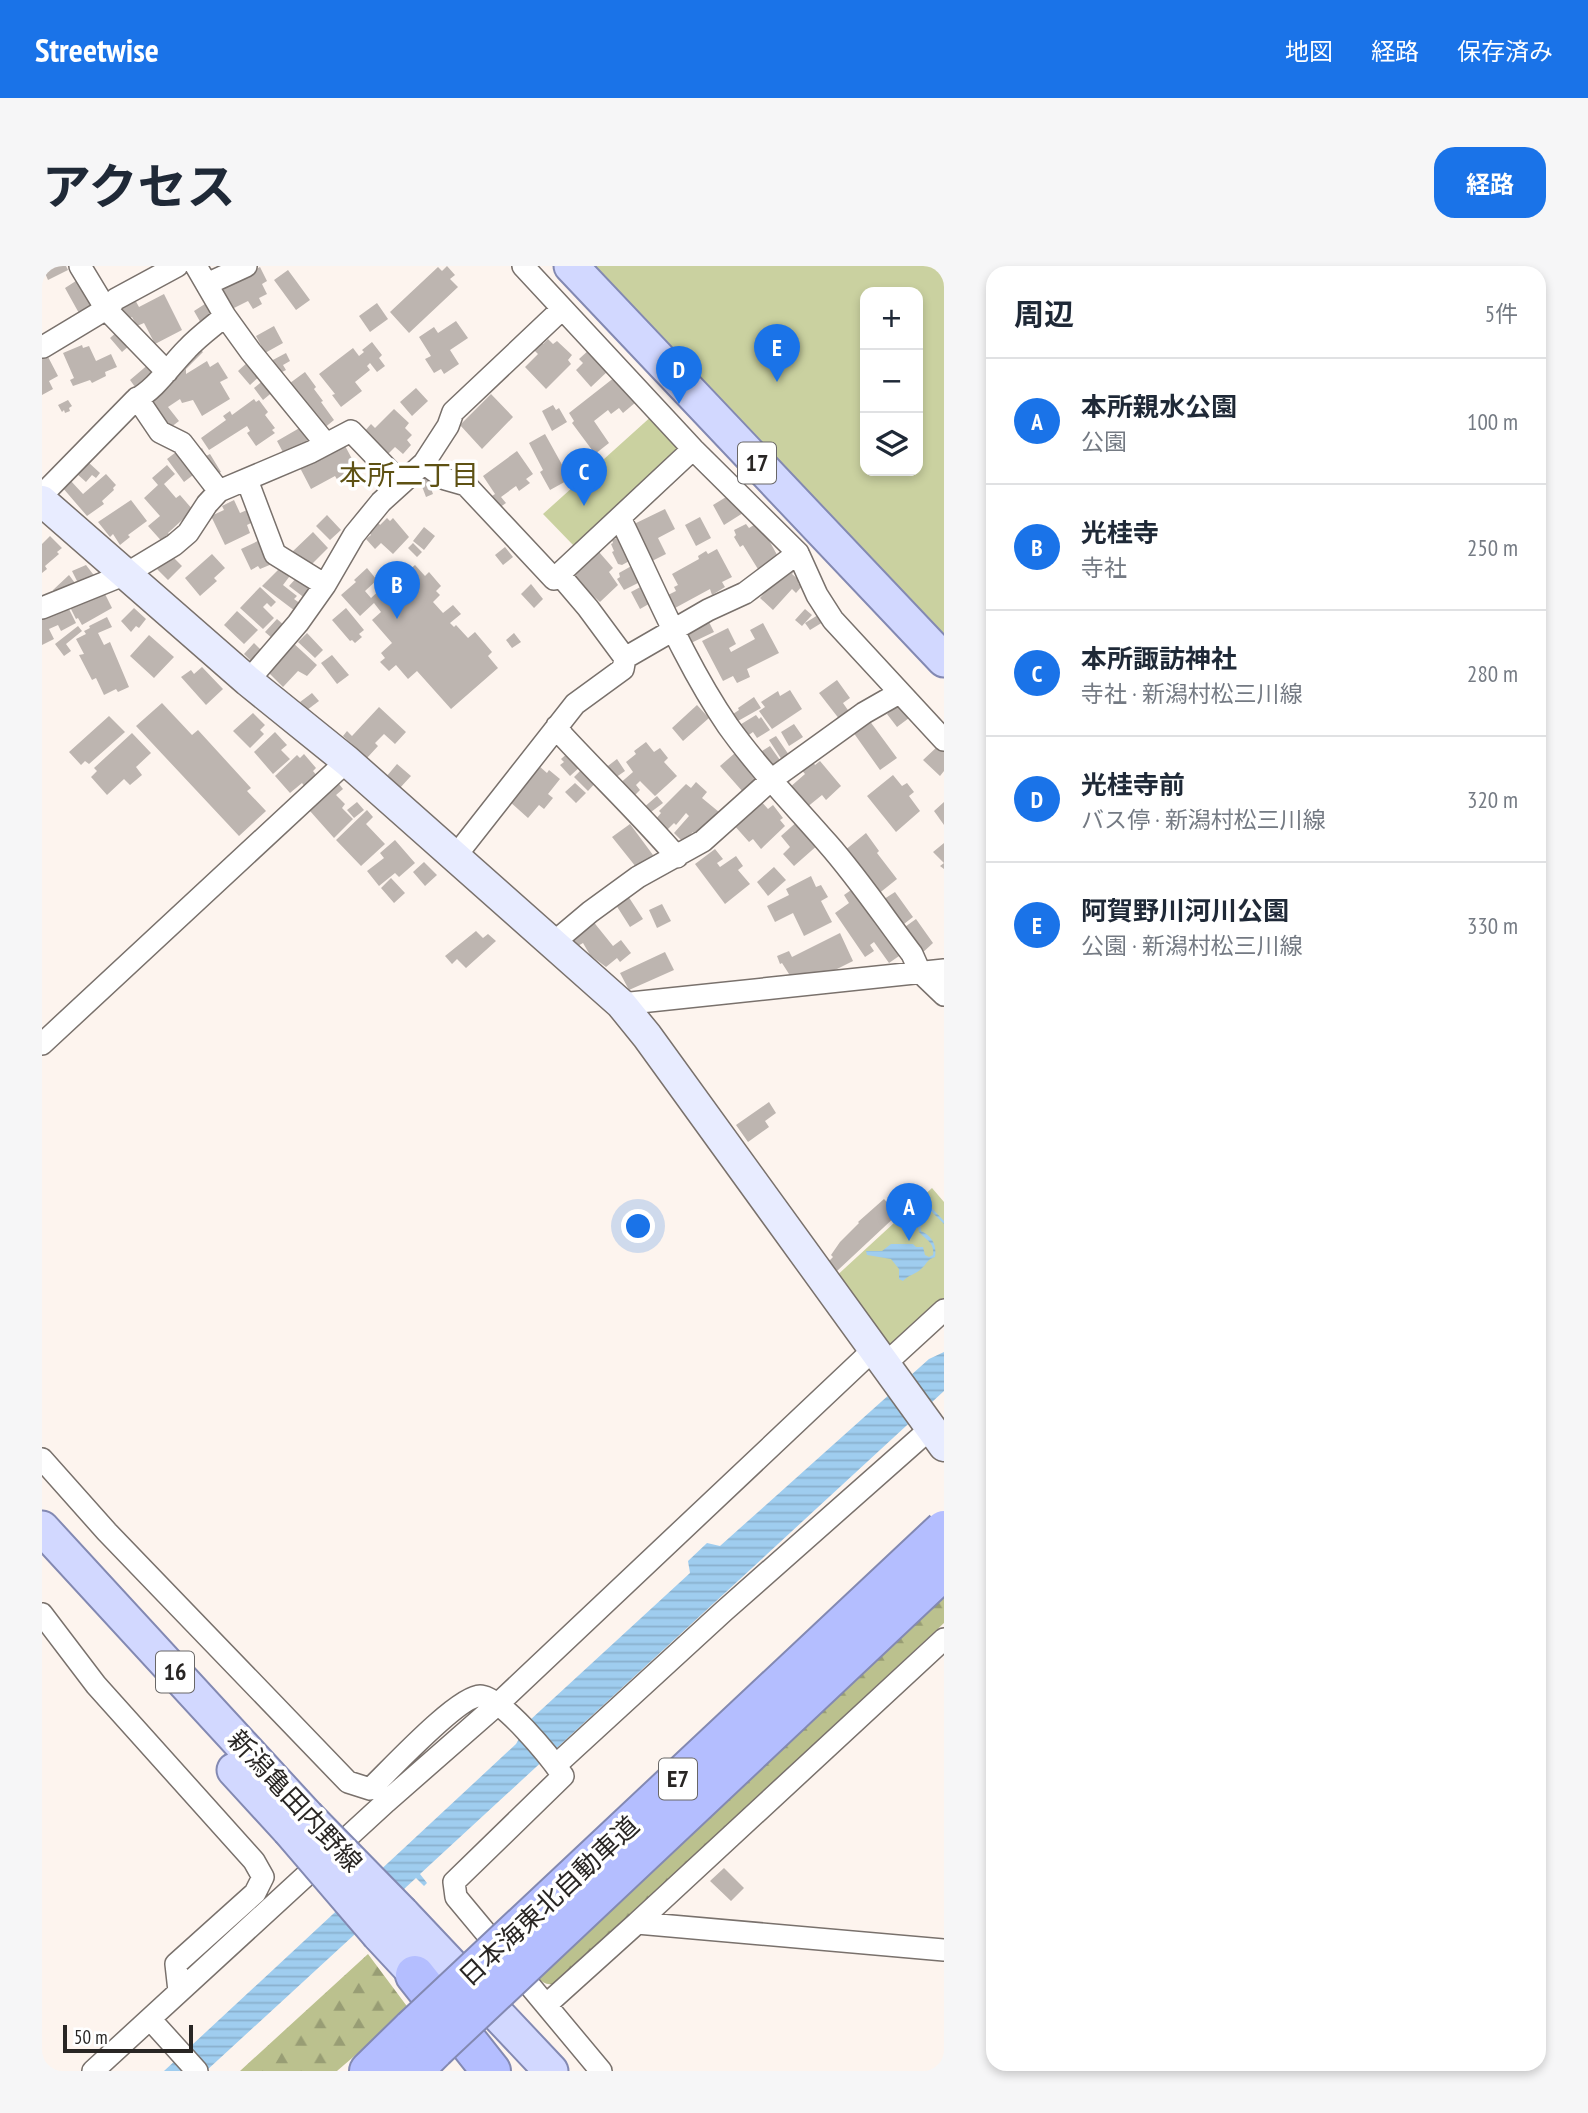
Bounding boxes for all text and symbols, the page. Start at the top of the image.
text: Streetwise [35,28,159,71]
text: 地図 [1285,36,1333,67]
text: 経路 [1371,36,1419,67]
text: 保存済み [1457,36,1553,67]
button: 経路 [1434,147,1546,218]
text: アクセス [42,154,236,218]
map controls [860,287,923,476]
button: + [860,287,923,350]
text: 周辺 [1014,294,1074,333]
text: 5件 [1485,299,1518,328]
pin: E [754,324,800,382]
pin: D [656,346,702,404]
button: − [860,350,923,413]
text: 本所親水公園 [1081,390,1237,423]
text: A [1031,407,1043,436]
text: 100 m [1467,407,1518,436]
button: layers [860,413,923,476]
text: 公園 [1081,427,1127,456]
road number: 17 [738,442,776,484]
pin: C [561,448,607,506]
district label: 本所二丁目 [339,456,479,493]
text: 光桂寺 [1081,516,1159,549]
text: B [1031,533,1043,562]
text: 250 m [1467,533,1518,562]
text: 寺社 [1081,553,1127,582]
pin: B [374,561,420,619]
text: 本所諏訪神社 [1081,642,1237,675]
text: C [1032,659,1042,688]
text: 280 m [1467,659,1518,688]
text: 寺社 · 新潟村松三川線 [1081,679,1303,708]
text: 光桂寺前 [1081,768,1185,801]
text: D [1031,785,1043,814]
text: 320 m [1467,785,1518,814]
text: バス停 · 新潟村松三川線 [1081,805,1326,834]
text: 阿賀野川河川公園 [1081,894,1289,927]
text: E [1032,911,1042,940]
text: 330 m [1467,911,1518,940]
text: 公園 · 新潟村松三川線 [1081,931,1303,960]
pin: A [886,1183,932,1241]
your location [621,1209,655,1243]
road number: 16 [156,1652,194,1692]
street label: 新潟亀田内野線 [221,1723,370,1878]
road number: E7 [659,1758,697,1800]
street label: 日本海東北自動車道 [452,1809,645,1993]
scale bar [63,2022,192,2054]
text: 50 m [74,2025,108,2049]

